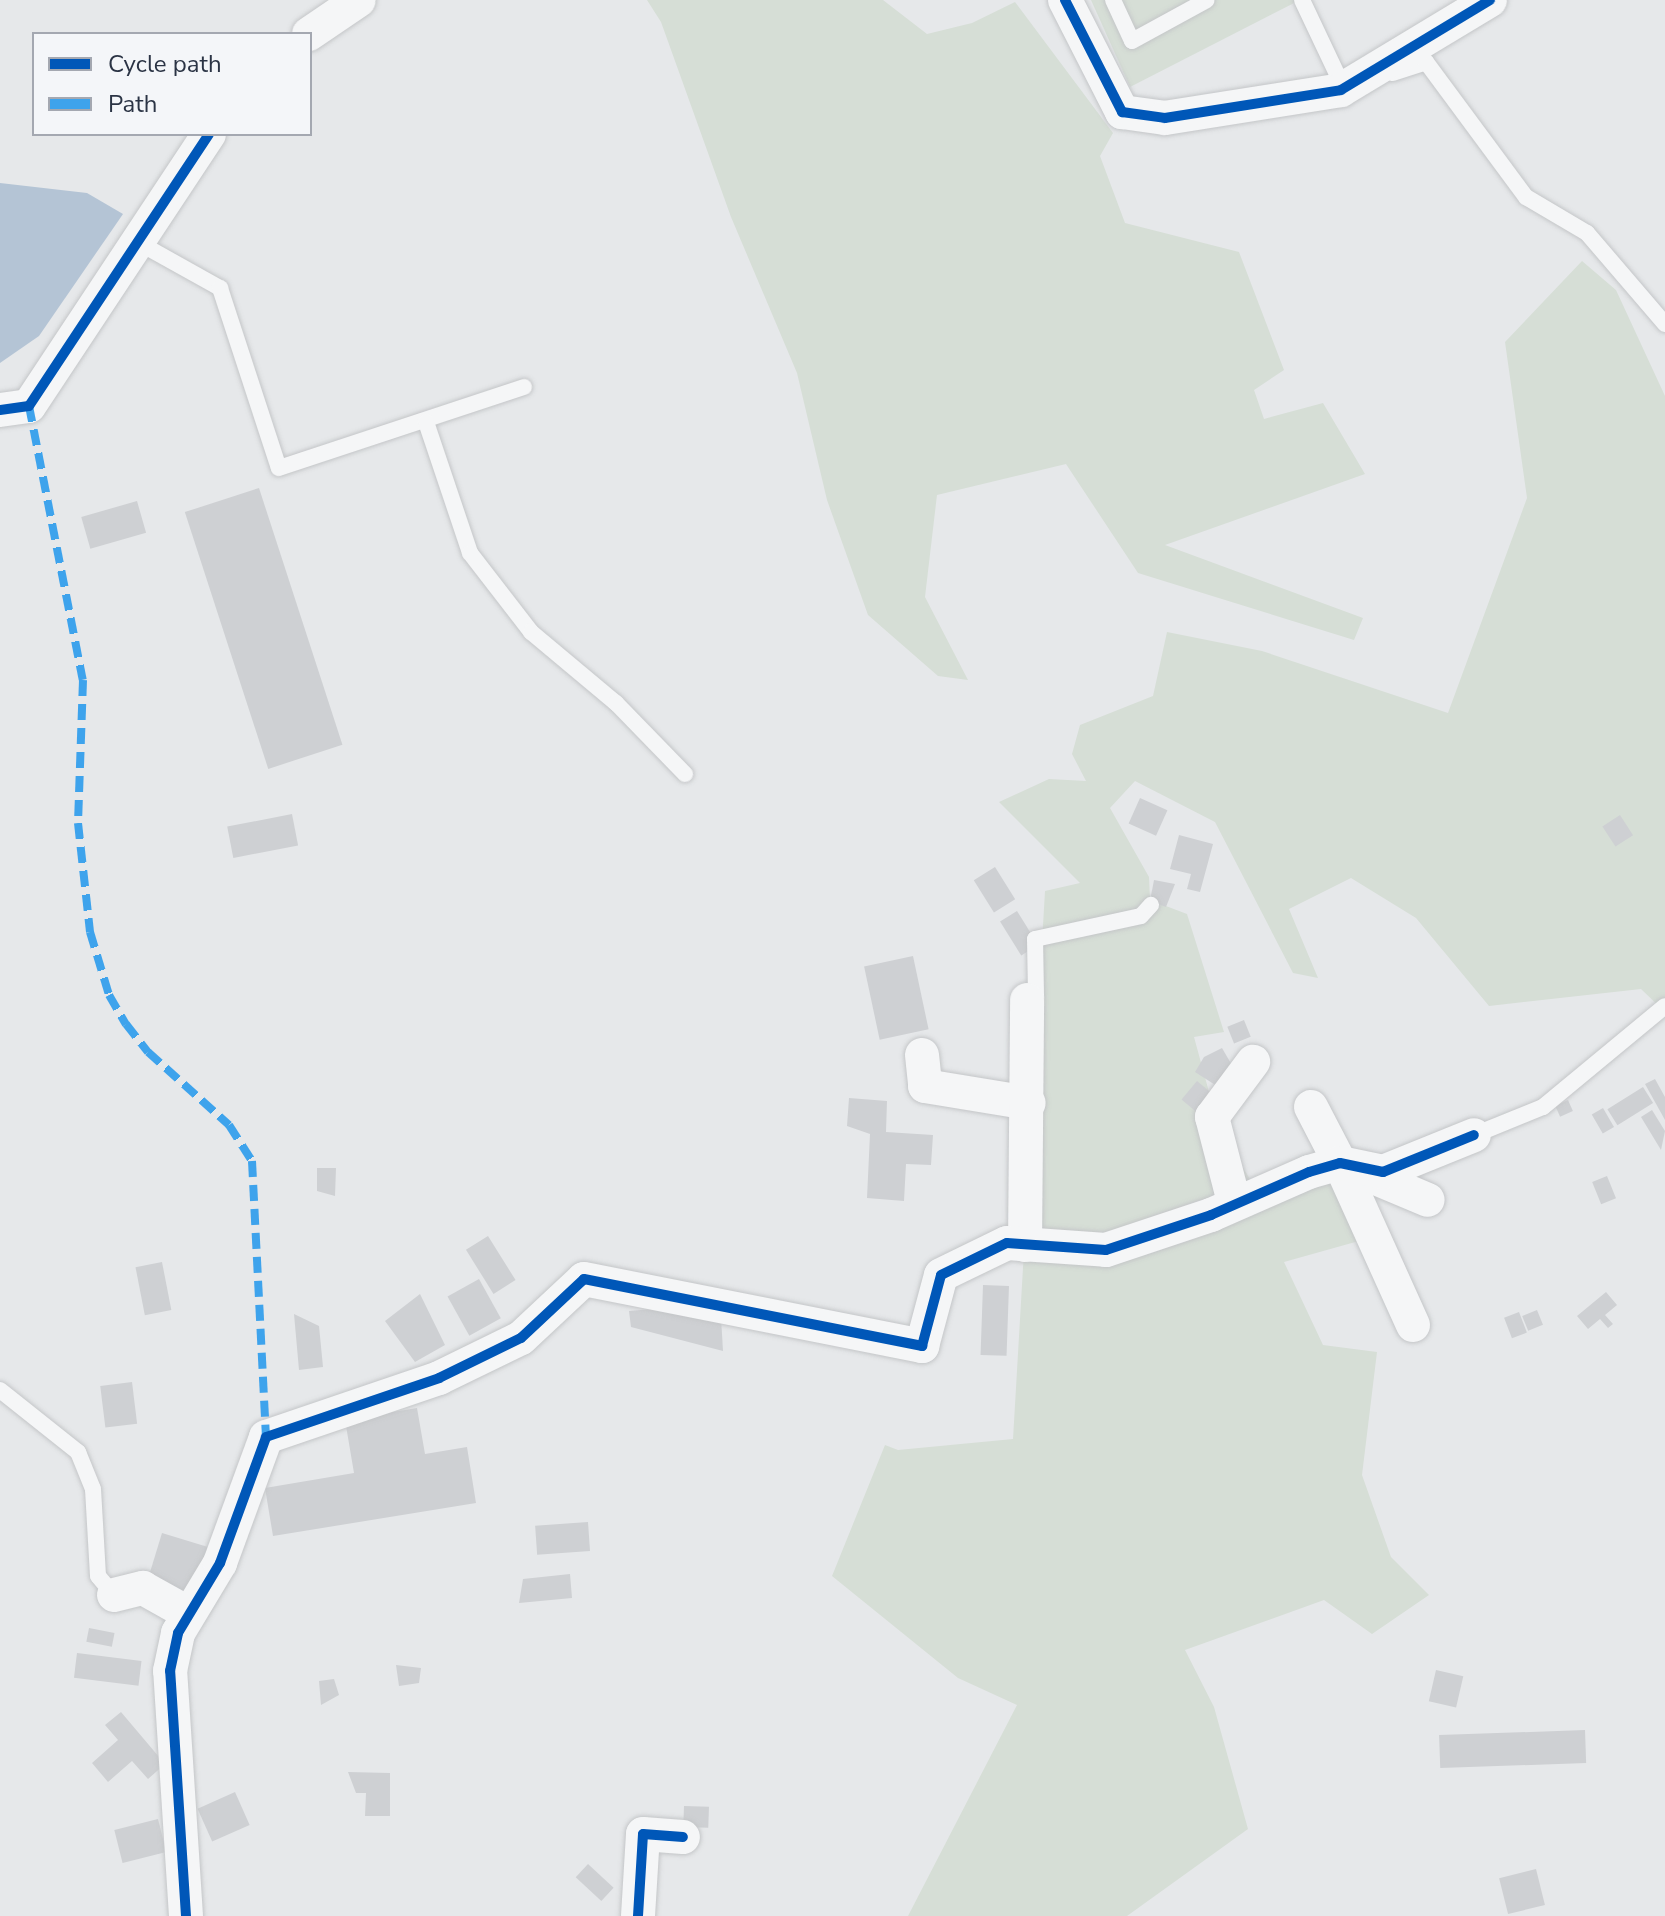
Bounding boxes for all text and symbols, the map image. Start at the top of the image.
legend [32,32,312,136]
text: Cycle path [108,48,222,80]
text: Path [108,88,157,120]

